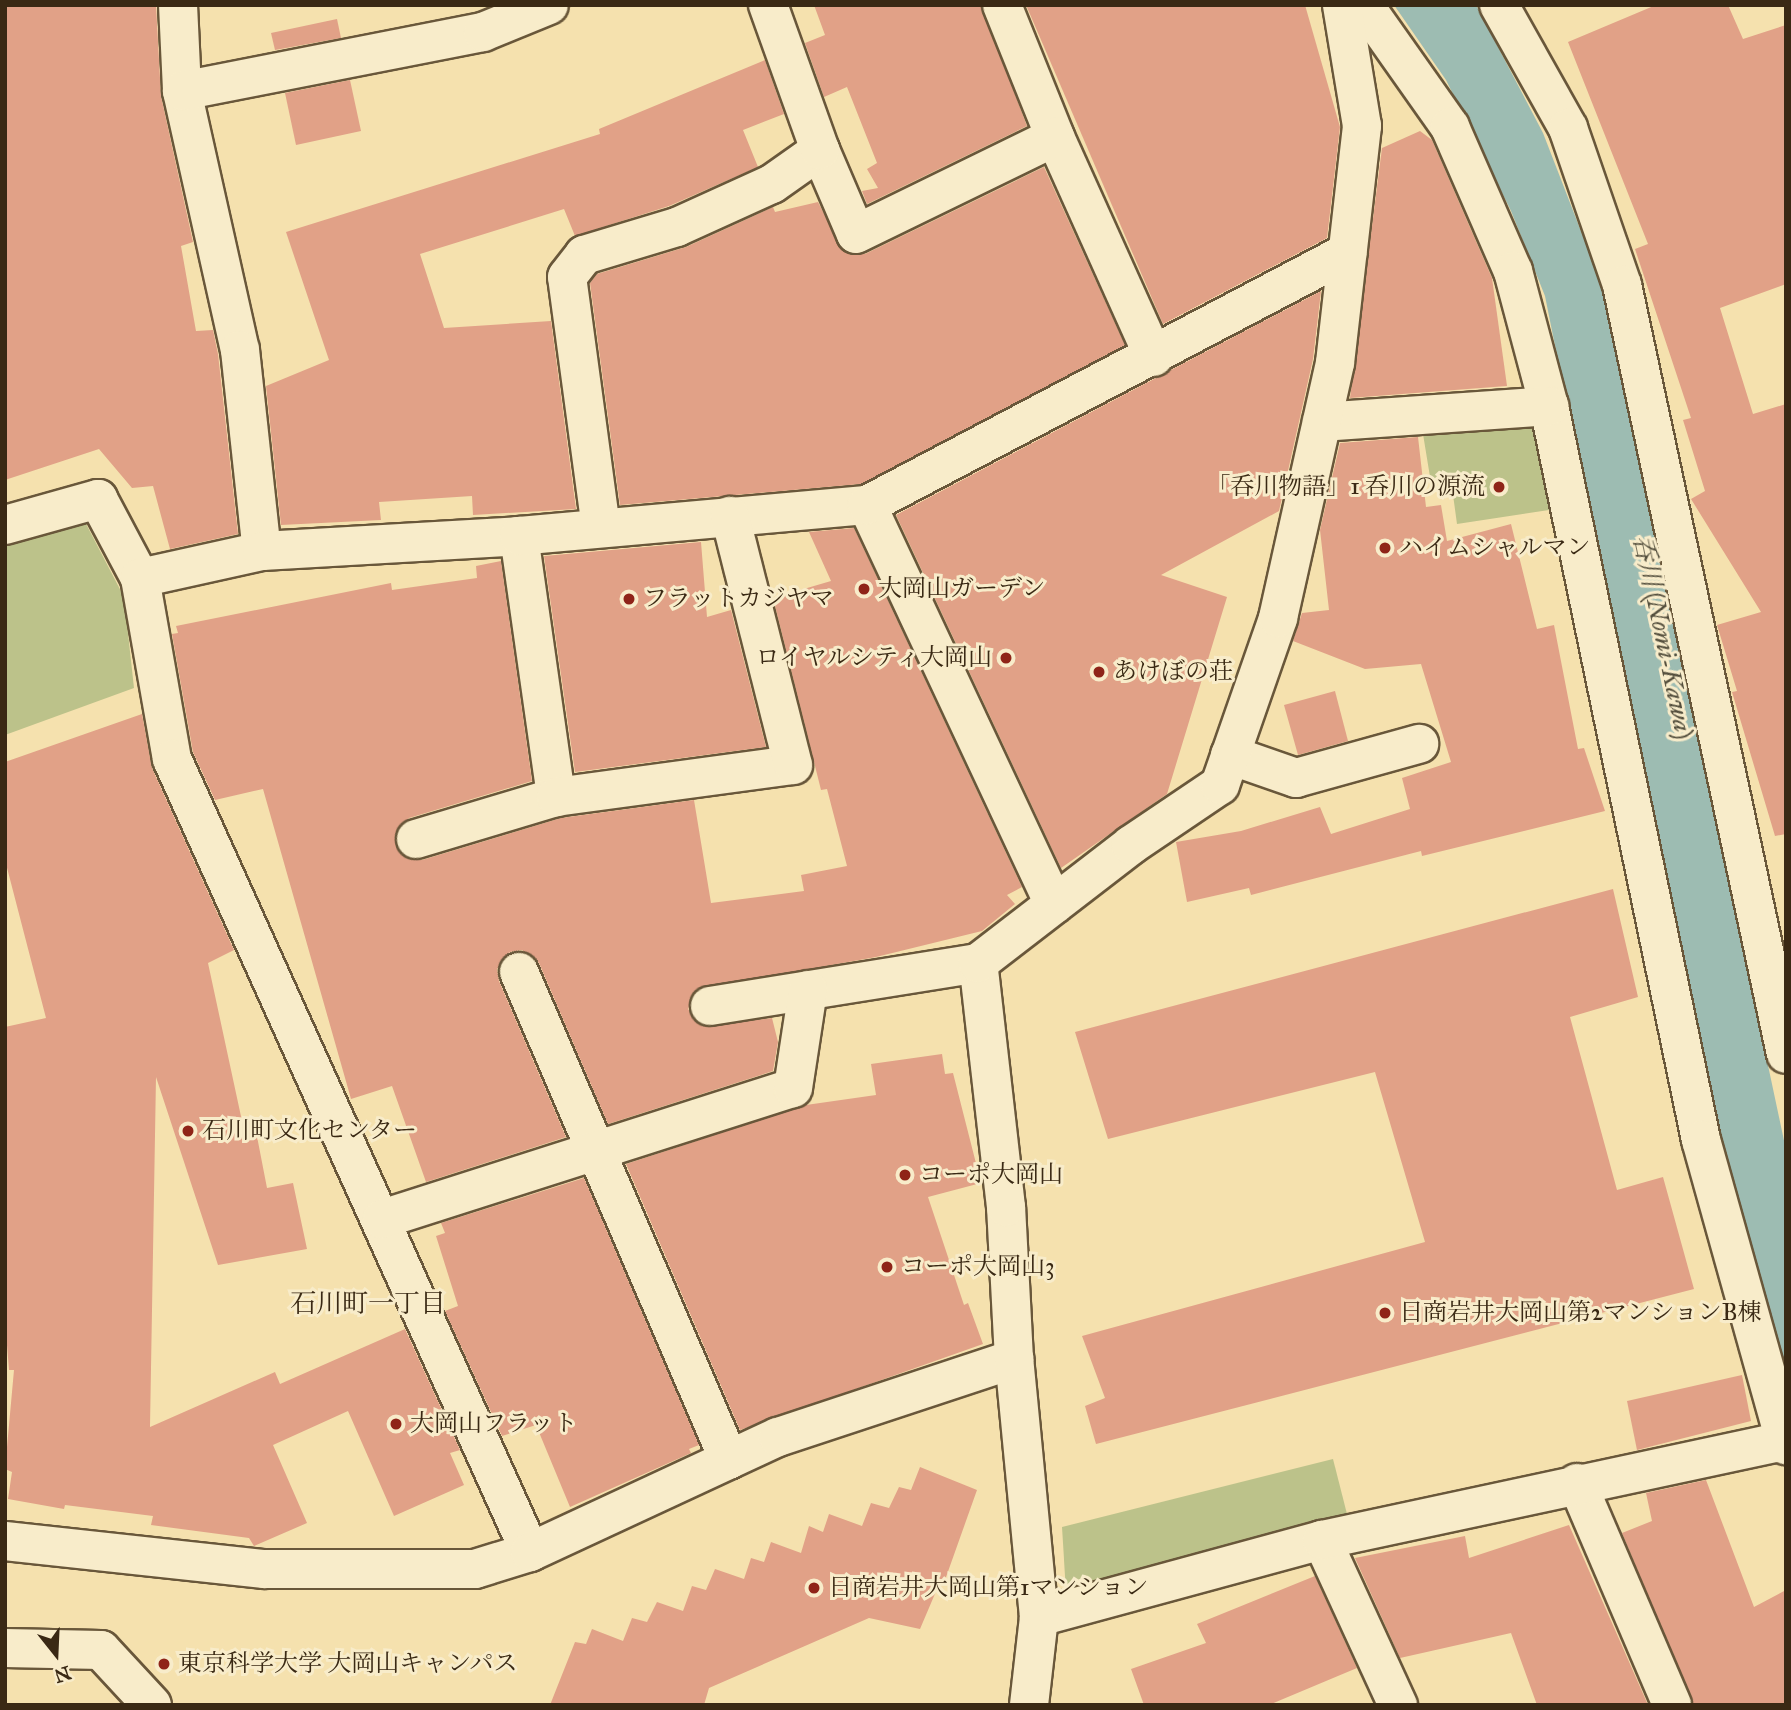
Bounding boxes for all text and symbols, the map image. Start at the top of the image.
place label: 「呑川物語」1 呑川の源流 [1206,473,1485,501]
marker: 「呑川物語」1 呑川の源流 [1491,479,1507,495]
water label: 呑川 (Nomi-Kawa) [1626,532,1700,742]
place label: ハイムシャルマン [1399,534,1591,562]
marker: ハイムシャルマン [1377,540,1393,556]
place label: 大岡山ガーデン [878,575,1046,603]
marker: 大岡山ガーデン [856,581,872,597]
place label: フラットカジヤマ [643,585,835,613]
marker: フラットカジヤマ [621,591,637,607]
place label: ロイヤルシティ大岡山 [752,644,992,672]
marker: ロイヤルシティ大岡山 [998,650,1014,666]
place label: あけぼの荘 [1113,658,1233,686]
marker: あけぼの荘 [1091,664,1107,680]
place label: 石川町文化センター [202,1117,418,1145]
marker: 石川町文化センター [180,1123,196,1139]
place label: コーポ大岡山 [919,1161,1063,1189]
marker: コーポ大岡山 [897,1167,913,1183]
place label: コーポ大岡山3 [901,1253,1055,1281]
marker: コーポ大岡山3 [879,1259,895,1275]
district label: 石川町一丁目 [290,1288,446,1320]
place label: 日商岩井大岡山第2マンションB棟 [1399,1299,1763,1327]
marker: 日商岩井大岡山第2マンションB棟 [1377,1305,1393,1321]
place label: 大岡山フラット [410,1410,578,1438]
marker: 大岡山フラット [388,1416,404,1432]
place label: 日商岩井大岡山第1マンション [828,1574,1149,1602]
marker: 日商岩井大岡山第1マンション [806,1580,822,1596]
north arrow [21,1619,91,1689]
place label: 東京科学大学 大岡山キャンパス [178,1650,519,1678]
marker: 東京科学大学 大岡山キャンパス [156,1656,172,1672]
text: N [51,1661,74,1688]

